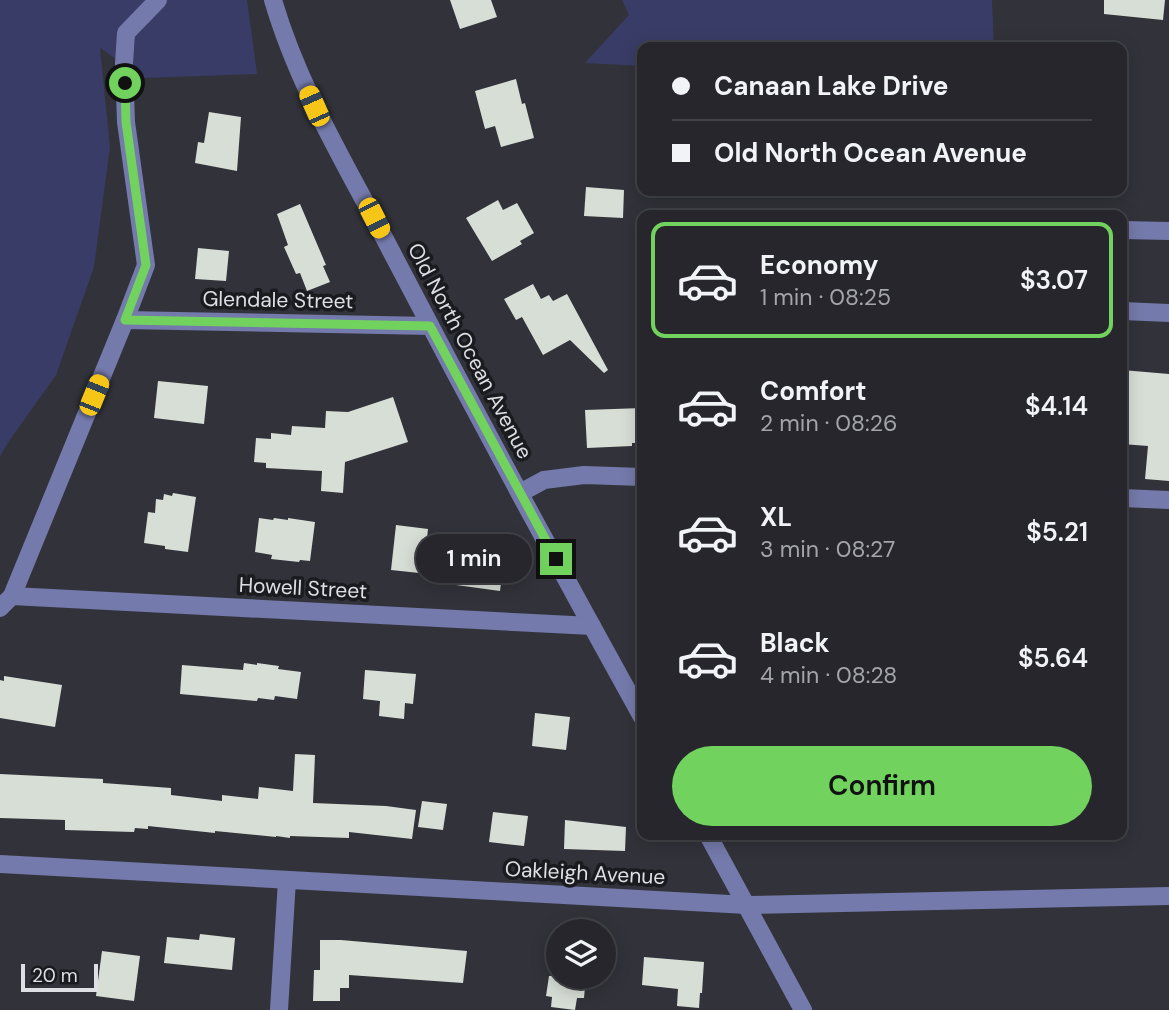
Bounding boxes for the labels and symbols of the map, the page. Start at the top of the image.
route start [109,67,141,99]
car [296,83,333,129]
car [356,195,393,241]
street label: Old North Ocean Avenue [401,238,539,464]
street label: Glendale Street [202,285,354,315]
car [77,372,112,418]
callout: 1 min [416,534,532,584]
route end [540,543,572,575]
street label: Howell Street [238,571,368,605]
street label: Oakleigh Avenue [504,855,666,891]
scale bar [21,961,98,993]

